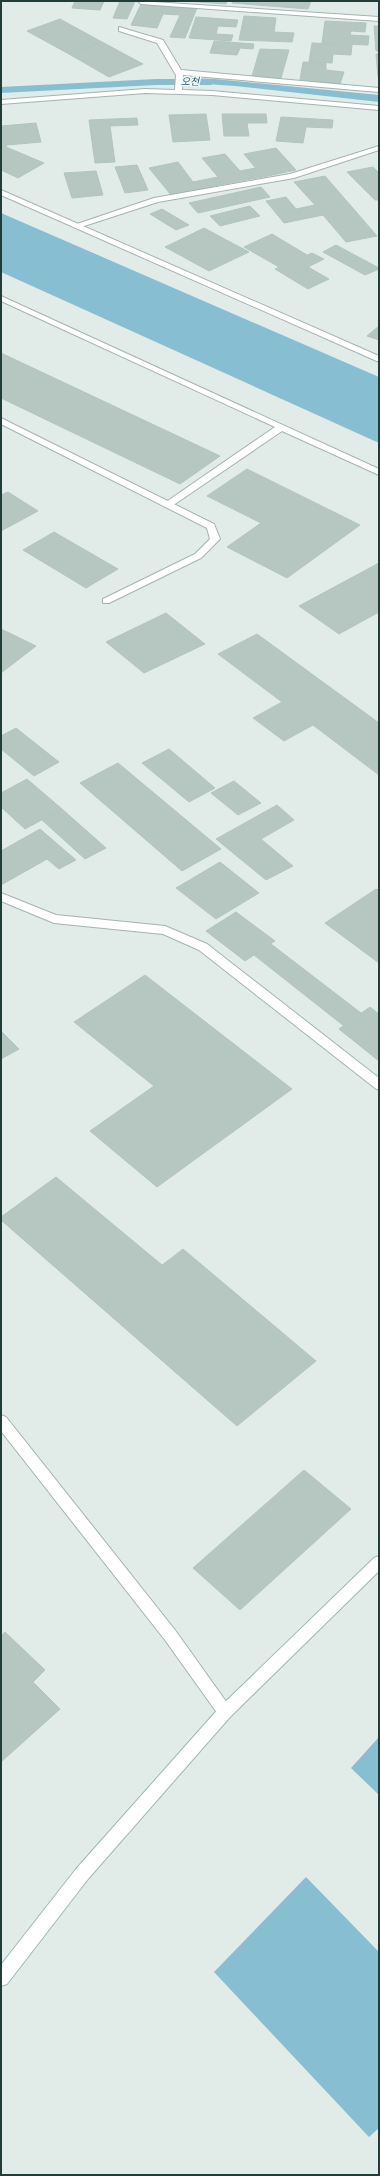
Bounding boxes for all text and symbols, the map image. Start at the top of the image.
water label: 오천 [181,76,201,88]

